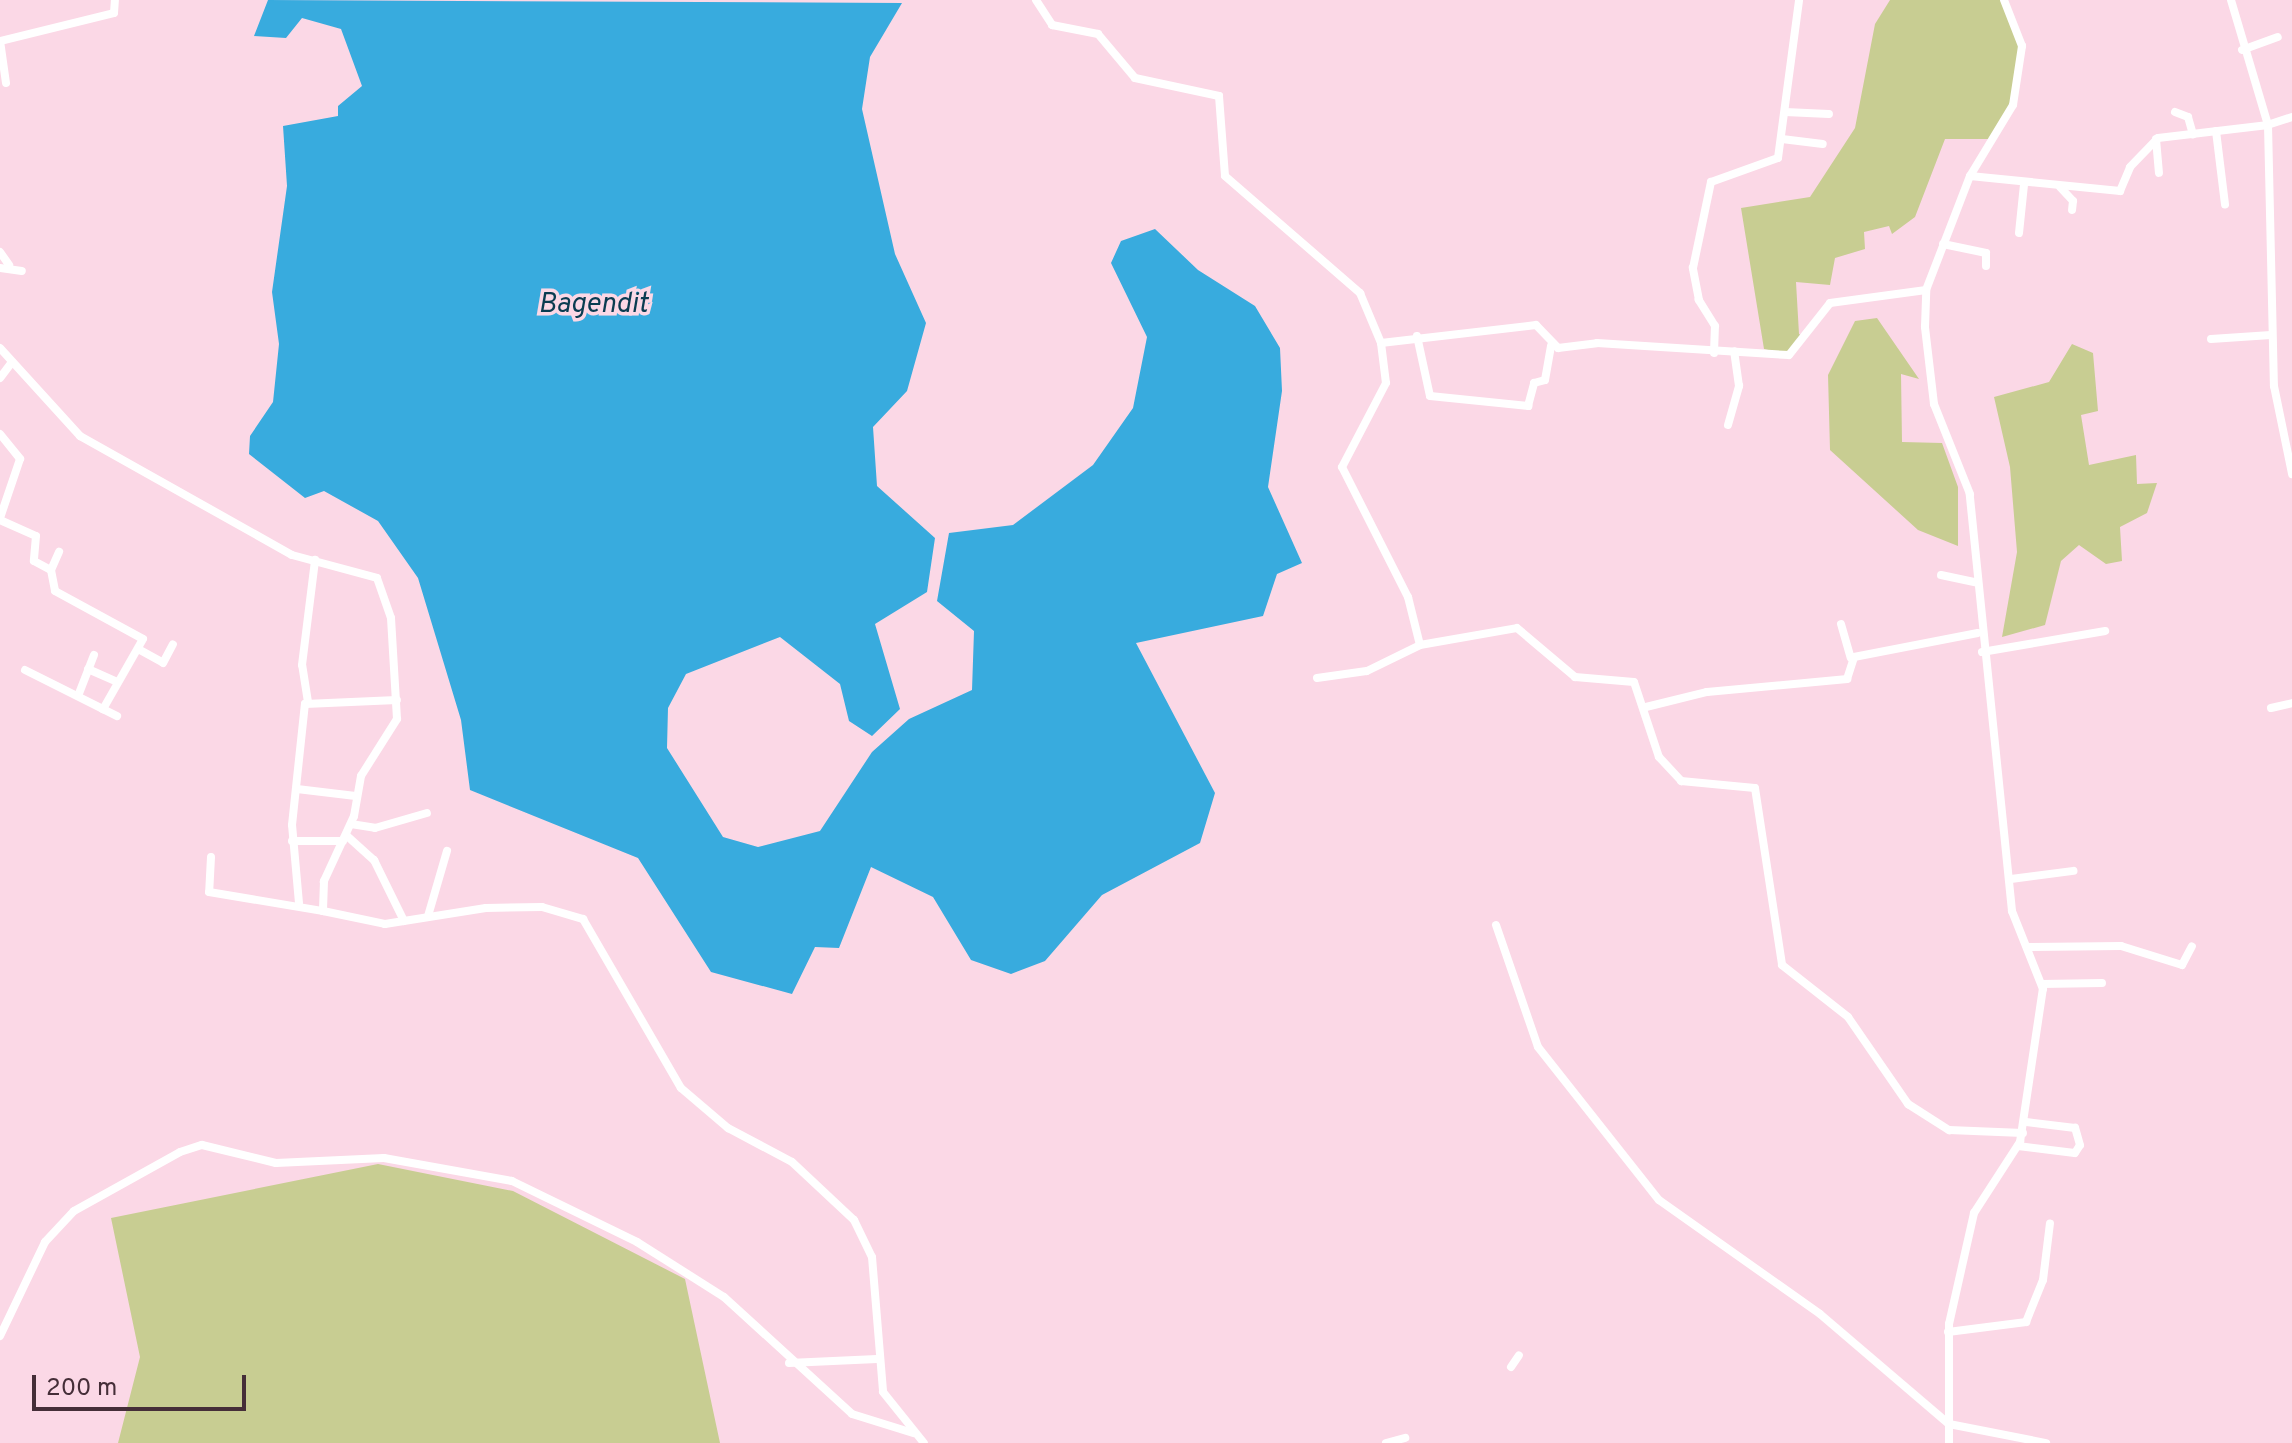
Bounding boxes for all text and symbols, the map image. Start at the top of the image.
water label: Bagendit [538,288,648,322]
scale bar [36,1359,250,1409]
text: 200 m [46,1374,117,1404]

